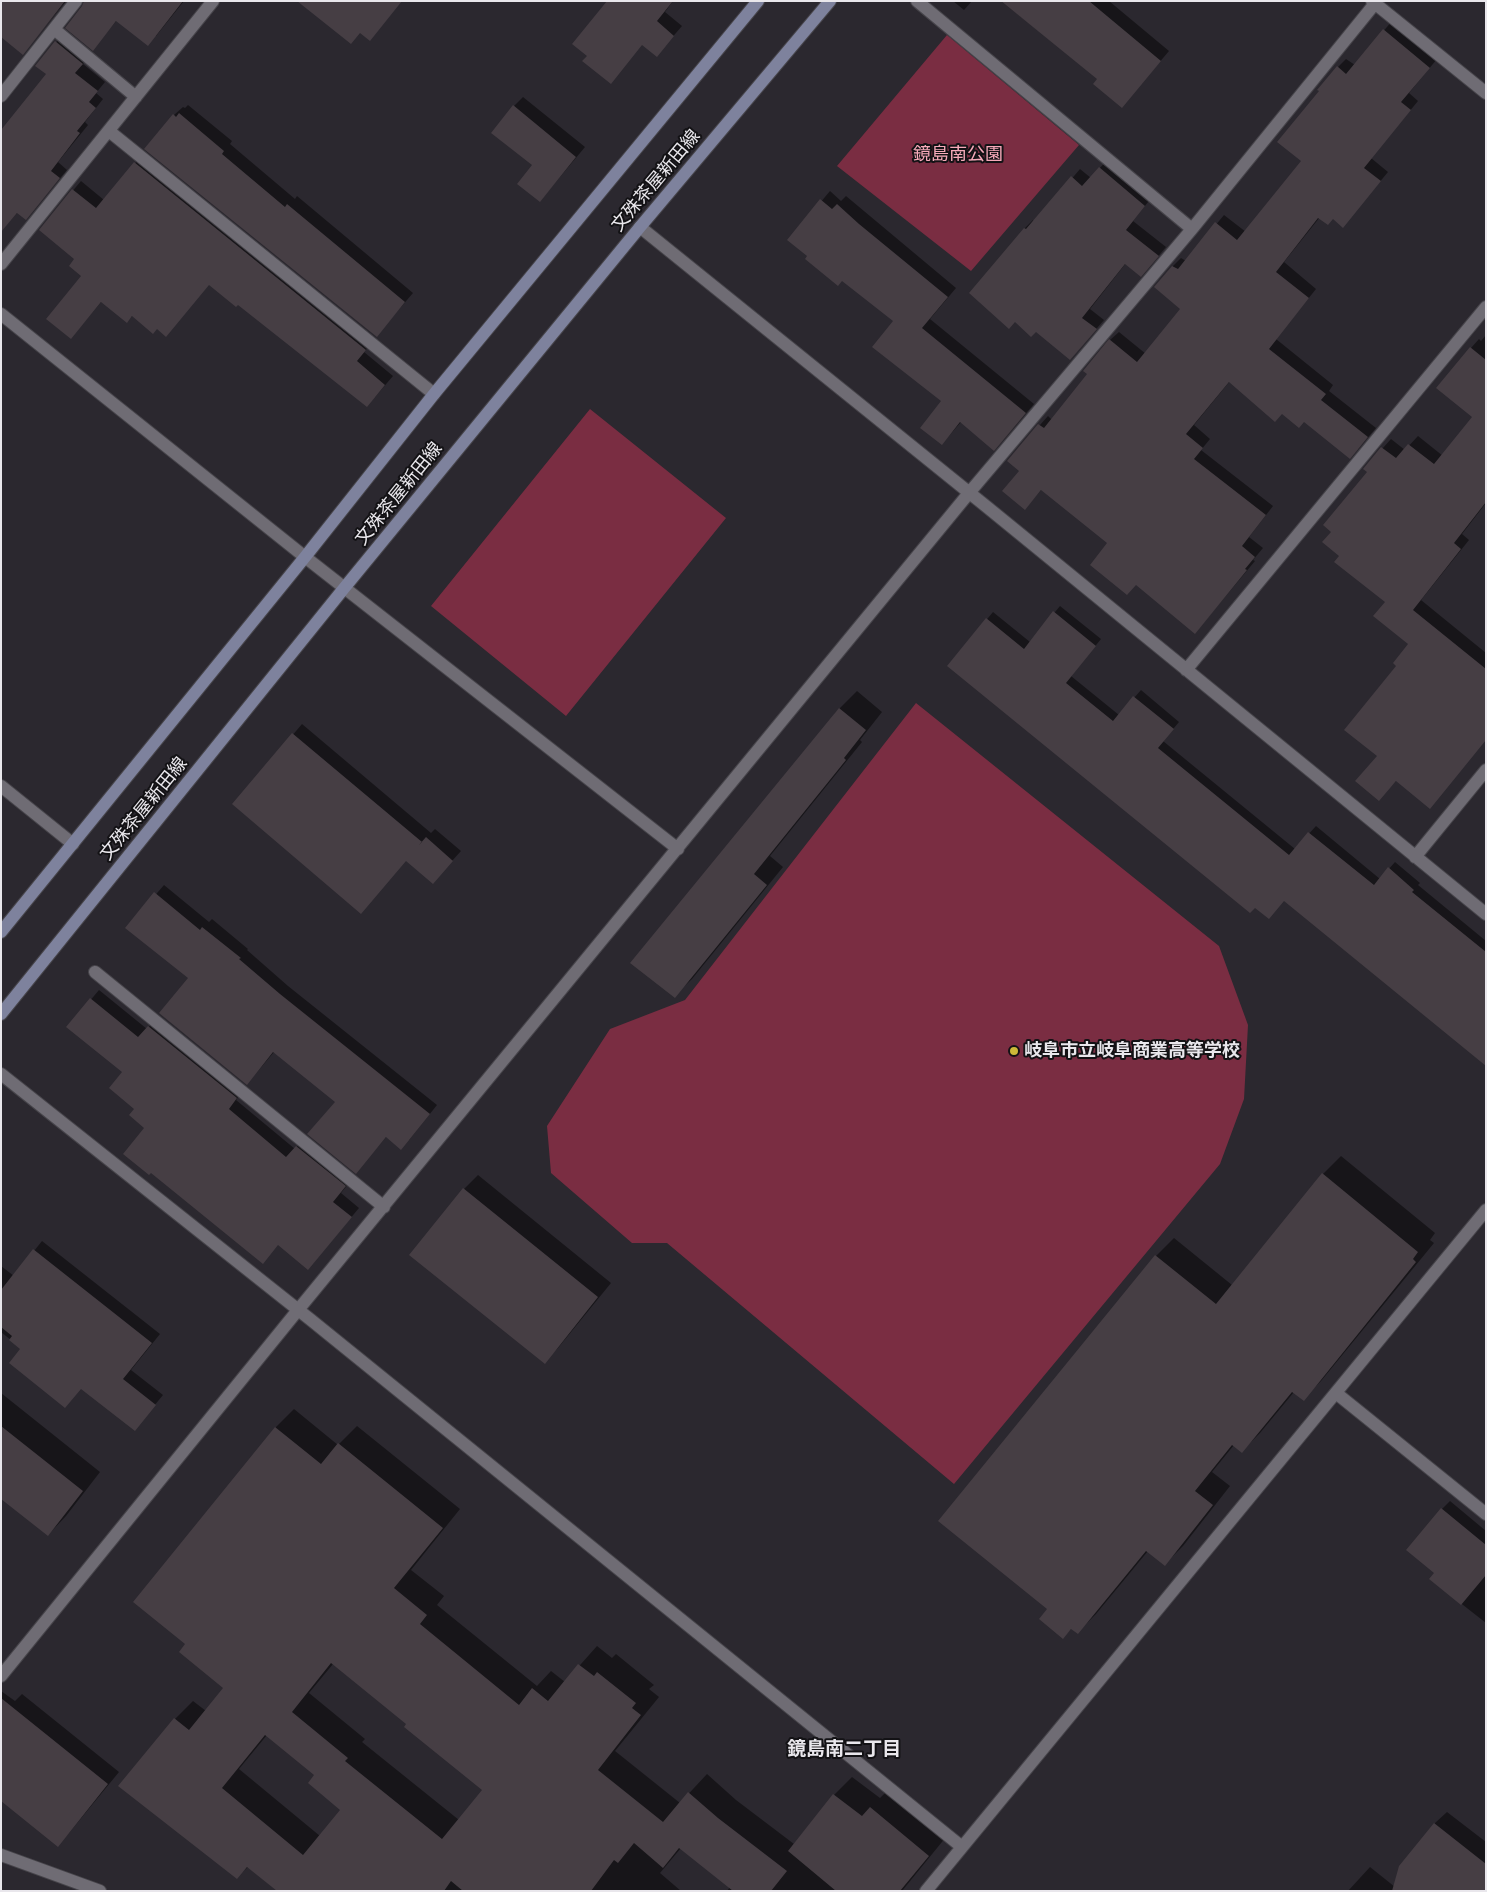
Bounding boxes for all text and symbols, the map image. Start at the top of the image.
street label: 文殊茶屋新田線 [607,126,705,236]
park label: 鏡島南公園 [913,144,1003,166]
street label: 文殊茶屋新田線 [351,438,447,550]
street label: 文殊茶屋新田線 [96,753,192,865]
place label: 岐阜市立岐阜商業高等学校 [1024,1040,1240,1062]
marker: 岐阜市立岐阜商業高等学校 [1008,1045,1020,1057]
district label: 鏡島南二丁目 [787,1739,901,1761]

